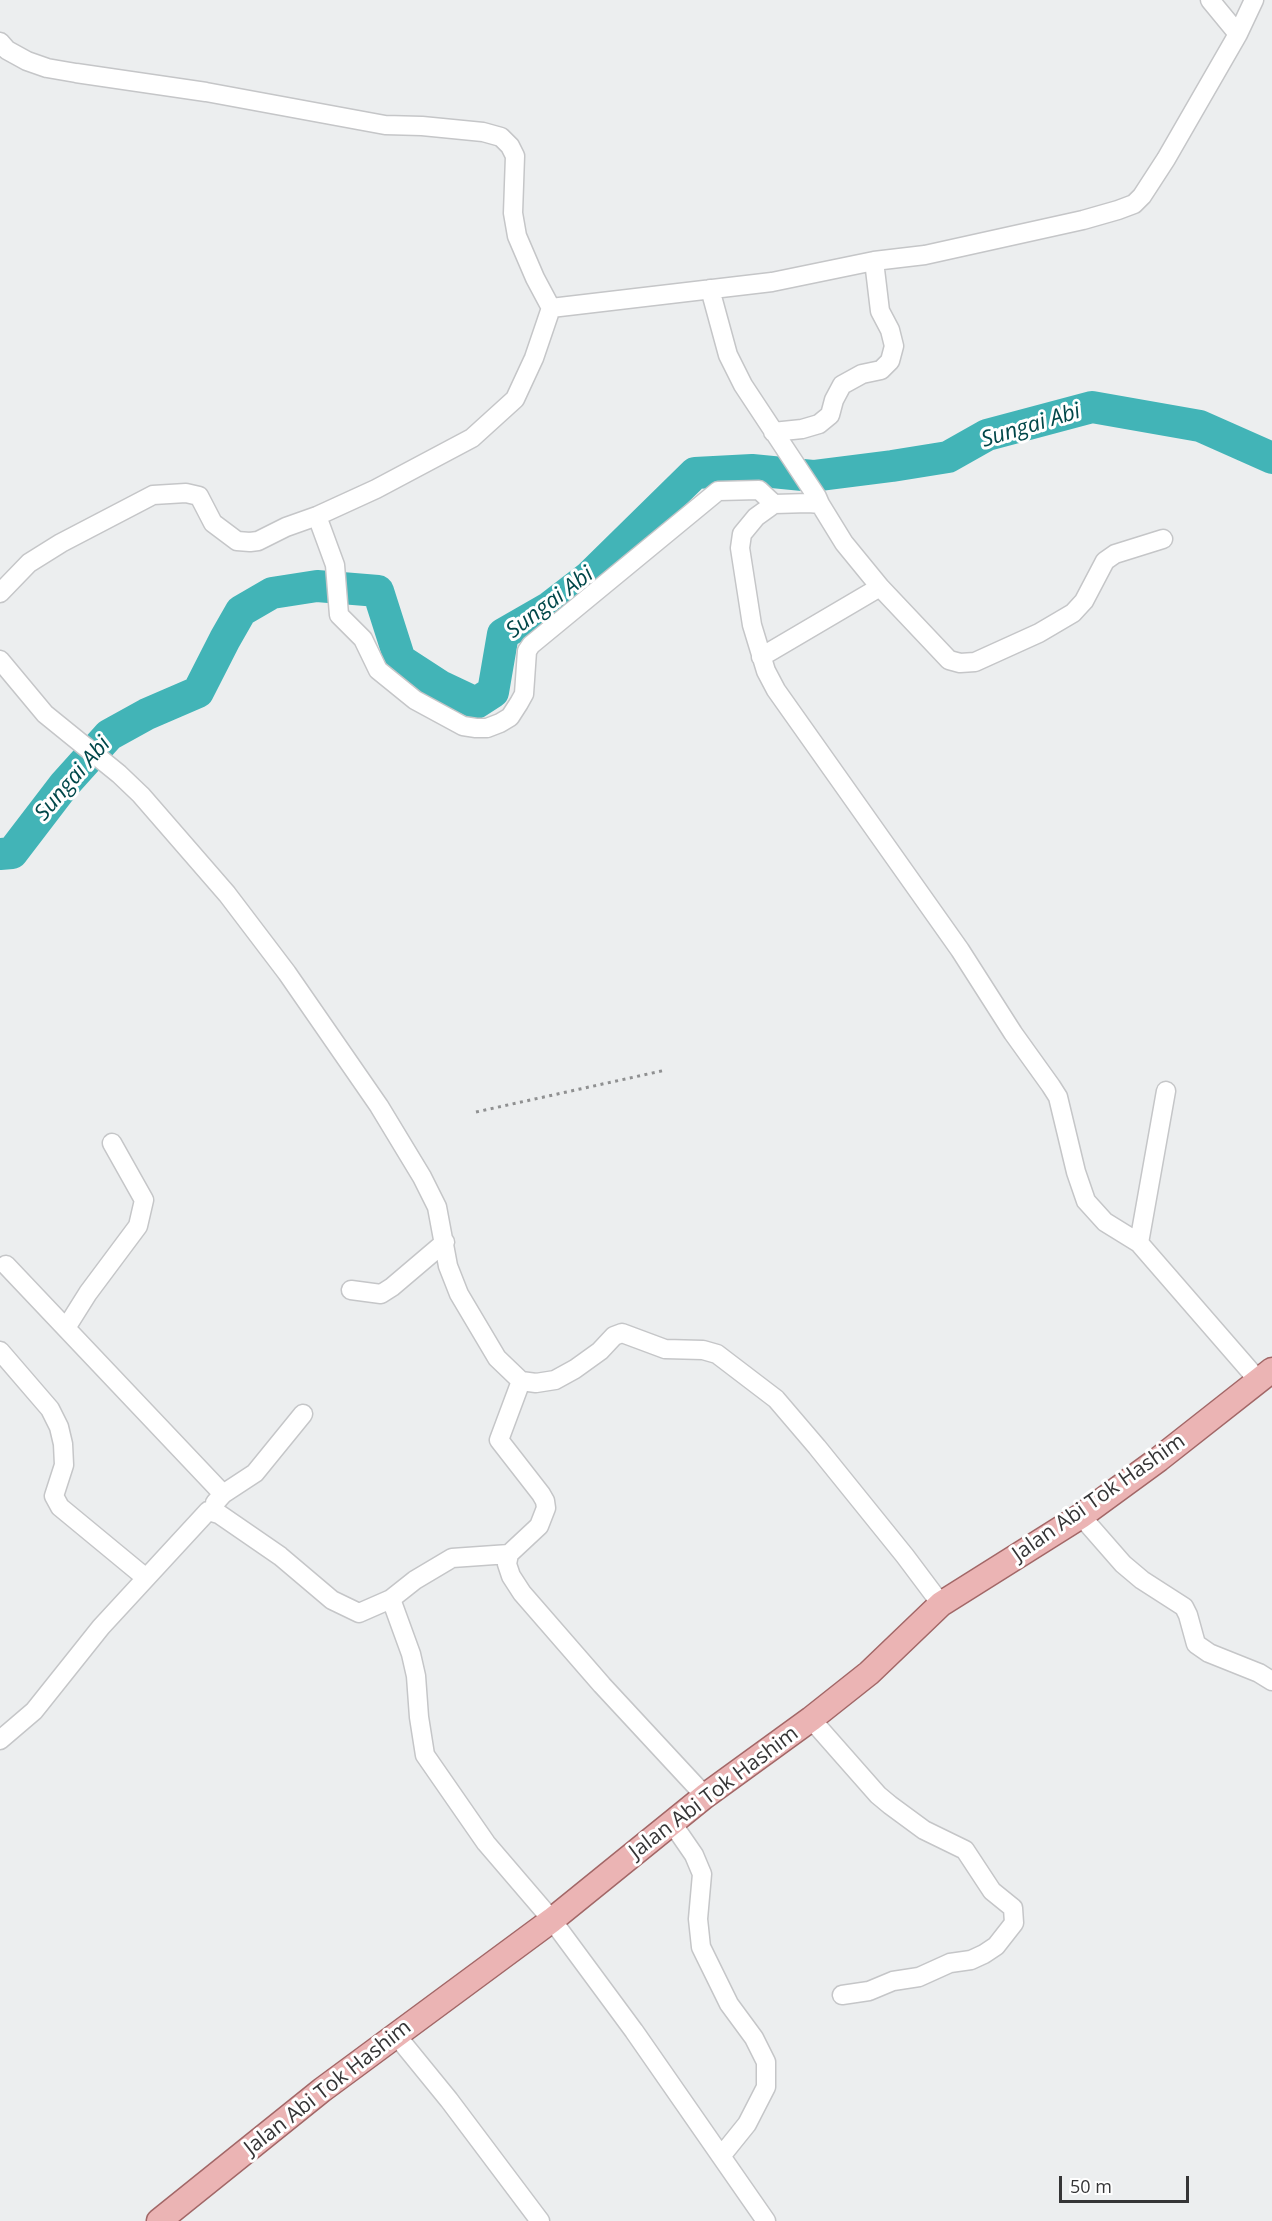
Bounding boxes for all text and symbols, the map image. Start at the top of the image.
water label: Sungai Abi [978,398,1084,454]
water label: Sungai Abi [501,562,599,644]
water label: Sungai Abi [30,732,116,826]
street label: Jalan Abi Tok Hashim [1008,1429,1190,1567]
street label: Jalan Abi Tok Hashim [625,1721,803,1865]
street label: Jalan Abi Tok Hashim [239,2015,417,2161]
scale bar [1062,2164,1192,2202]
text: 50 m [1070,2174,1112,2198]

